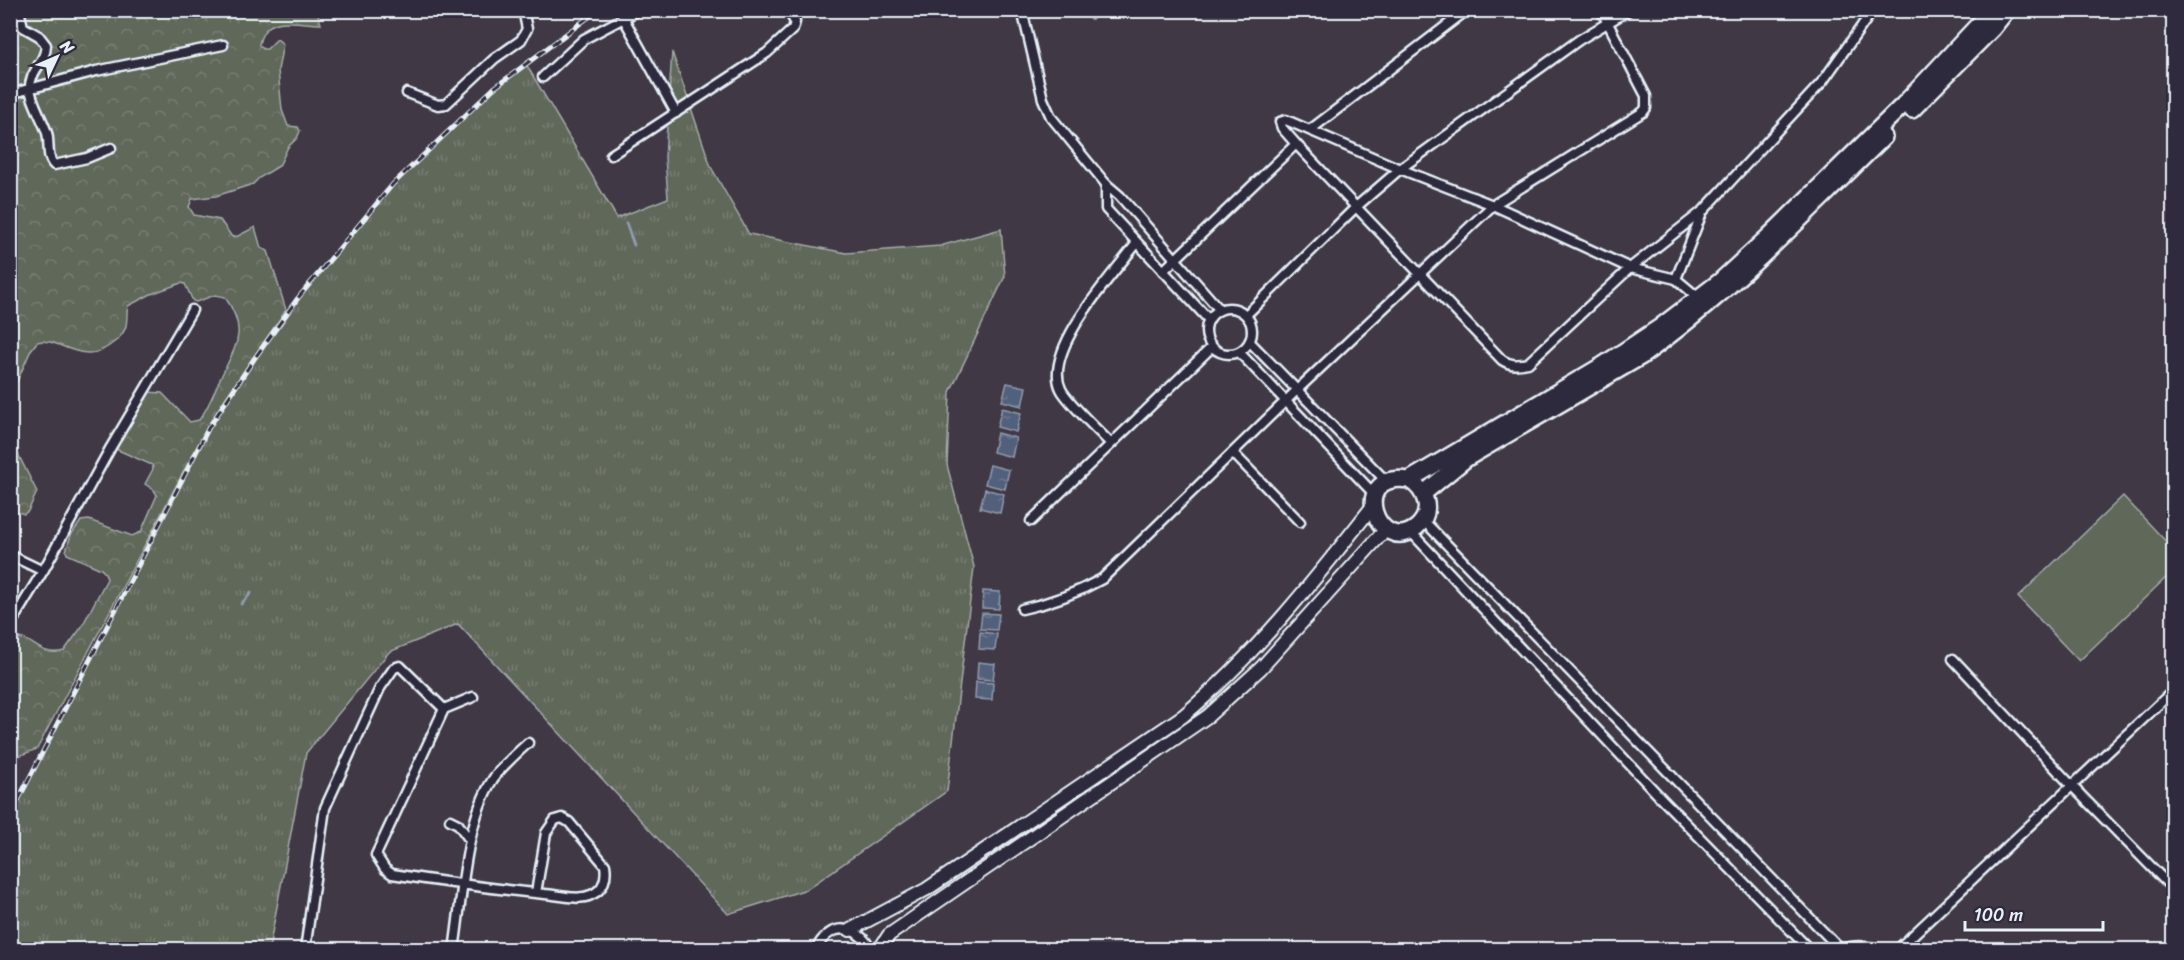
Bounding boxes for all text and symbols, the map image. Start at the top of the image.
north arrow [27,27,87,87]
text: N [52,32,82,62]
scale bar [1965,894,2103,932]
text: 100 m [1974,899,2023,931]

